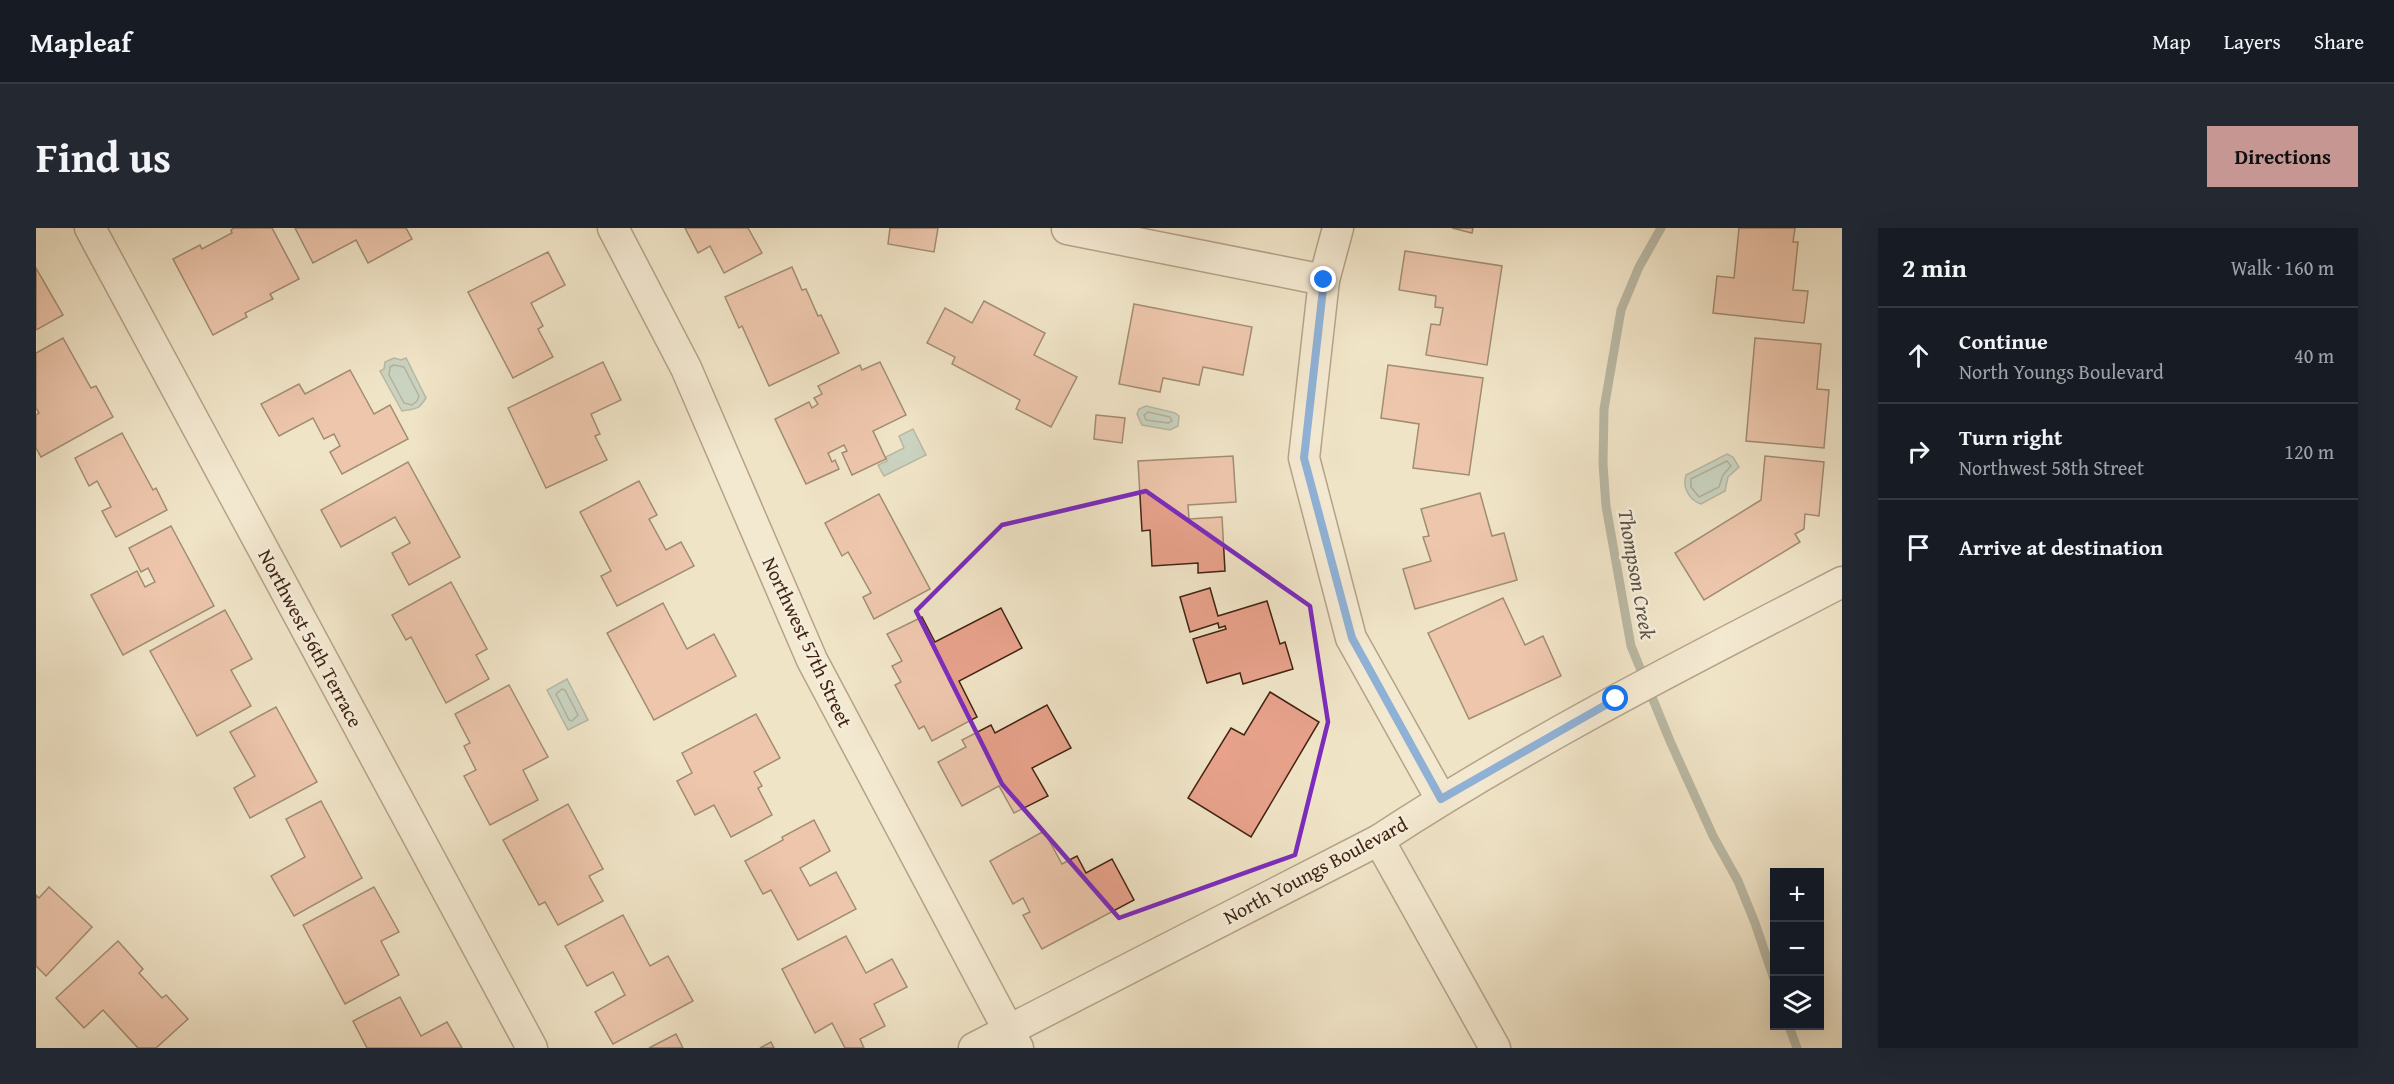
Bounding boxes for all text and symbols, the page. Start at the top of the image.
text: Mapleaf [30,21,131,62]
text: Map [2152,26,2191,57]
text: Layers [2224,26,2281,57]
text: Share [2314,26,2364,57]
text: Find us [36,126,171,187]
button: Directions [2207,126,2358,187]
text: 2 min [1902,248,1967,287]
text: Walk · 160 m [2231,253,2334,282]
route end [1310,266,1336,292]
text: Continue [1959,325,2048,357]
icon: ahead [1902,339,1935,372]
text: 40 m [2294,341,2334,370]
text: North Youngs Boulevard [1959,357,2164,386]
text: Turn right [1959,421,2062,453]
icon: right [1902,435,1935,468]
text: 120 m [2284,437,2334,466]
text: Northwest 58th Street [1959,453,2144,482]
water label: Thompson Creek [1610,506,1664,642]
icon: arrive [1902,531,1935,564]
text: Arrive at destination [1959,531,2163,563]
street label: Northwest 56th Terrace [252,544,370,732]
street label: Northwest 57th Street [756,552,860,732]
route start [1602,685,1628,711]
street label: North Youngs Boulevard [1218,809,1412,931]
map controls [1770,868,1824,1030]
button: + [1770,868,1824,922]
button: − [1770,922,1824,976]
button: layers [1770,976,1824,1030]

